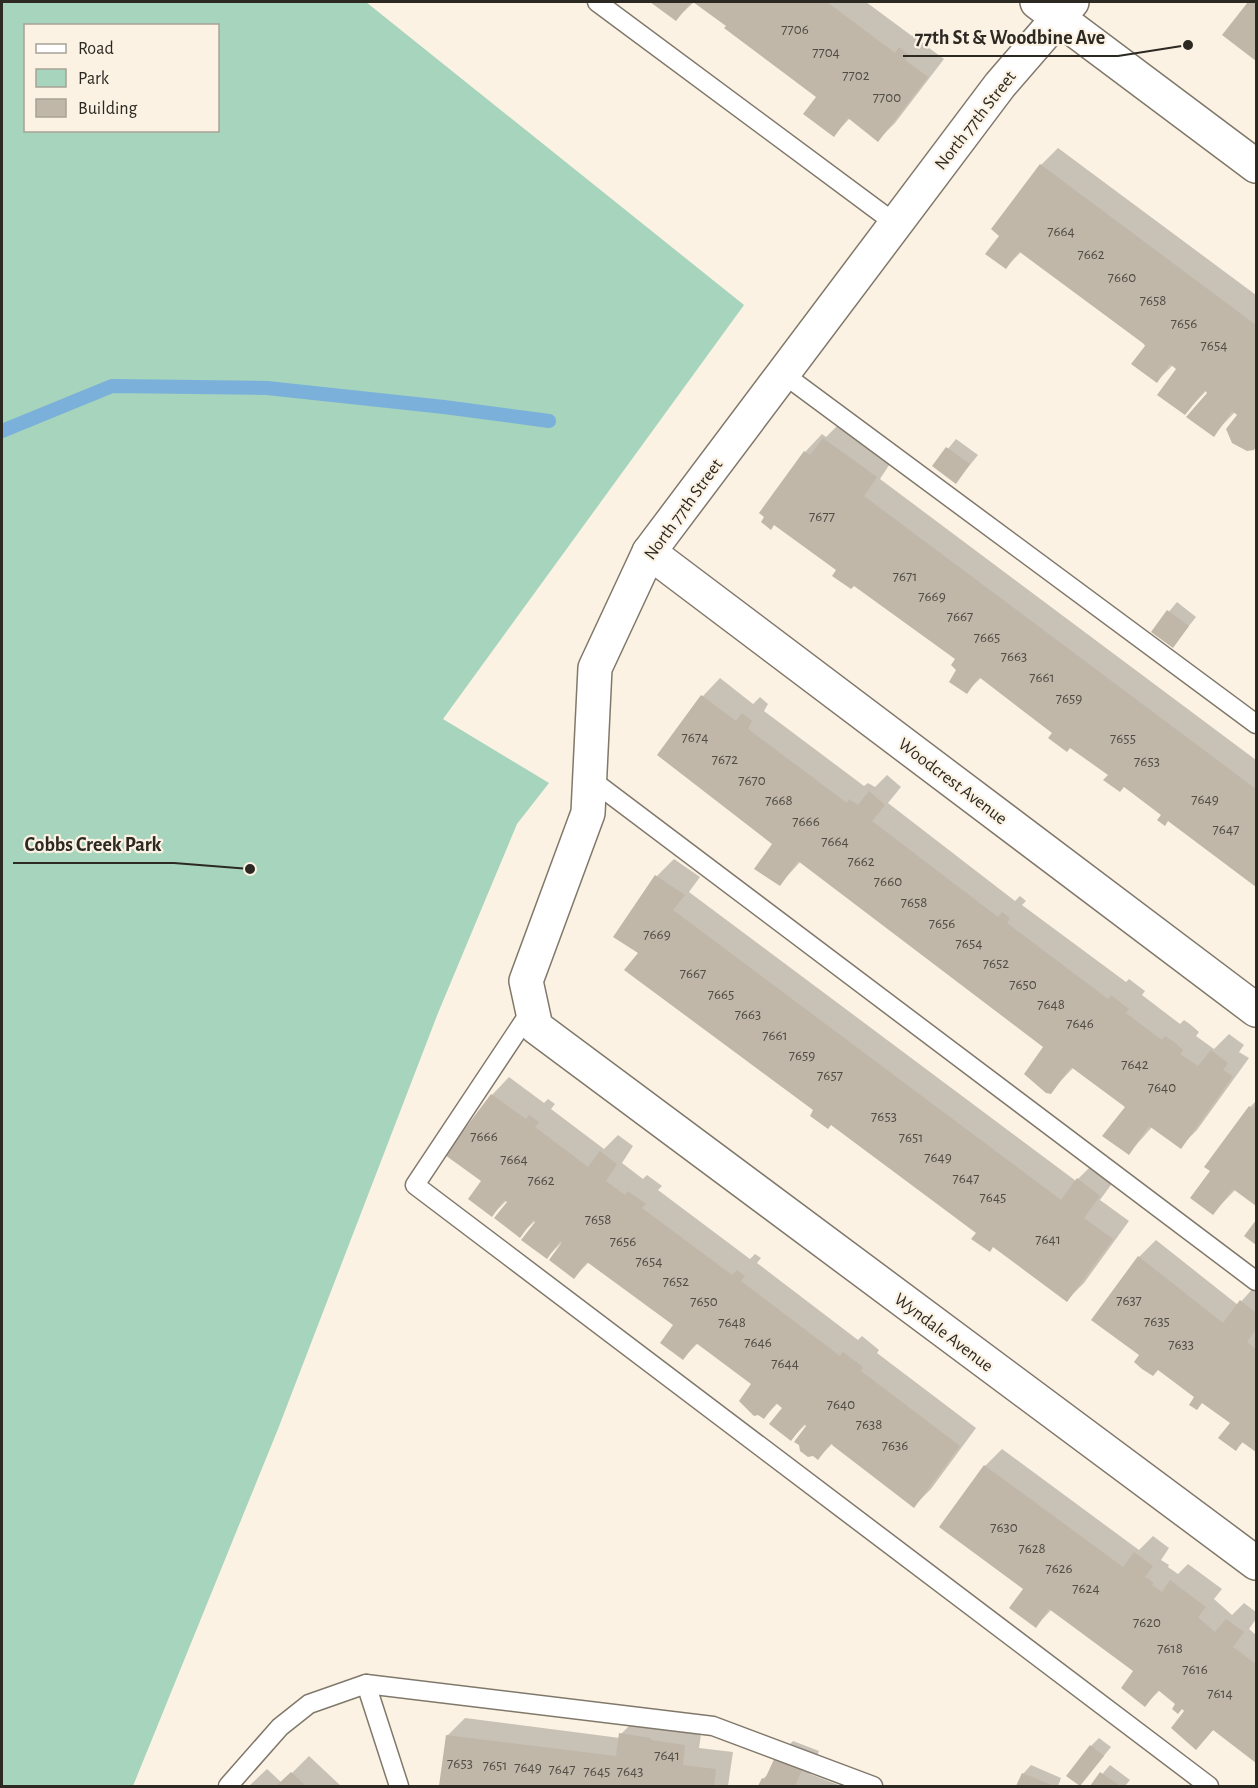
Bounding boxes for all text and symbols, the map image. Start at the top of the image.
callout: 77th St & Woodbine Ave [903,18,1118,56]
house number: 7706 [781,22,809,37]
legend [24,24,219,132]
text: 77th St & Woodbine Ave [915,28,1105,48]
text: Road [78,40,114,58]
house number: 7704 [812,45,840,60]
house number: 7702 [842,68,870,83]
street label: North 77th Street [932,68,1020,173]
text: Park [78,70,110,88]
house number: 7700 [873,90,901,105]
text: Building [78,100,138,118]
house number: 7664 [1047,224,1075,239]
house number: 7662 [1077,247,1105,262]
house number: 7660 [1108,270,1136,285]
house number: 7658 [1140,293,1166,308]
house number: 7656 [1171,316,1197,331]
house number: 7654 [1201,338,1227,353]
street label: North 77th Street [641,456,726,563]
house number: 7677 [809,509,835,524]
house number: 7671 [893,569,917,584]
house number: 7669 [918,589,946,604]
house number: 7667 [947,609,973,624]
house number: 7665 [974,630,1000,645]
house number: 7663 [1001,649,1027,664]
house number: 7661 [1029,670,1055,685]
house number: 7659 [1056,691,1082,706]
house number: 7674 [682,730,708,745]
house number: 7655 [1110,731,1136,746]
street label: Woodcrest Avenue [895,735,1010,828]
house number: 7672 [712,752,738,767]
house number: 7653 [1134,754,1160,769]
house number: 7670 [738,773,766,788]
house number: 7649 [1191,792,1219,807]
house number: 7668 [765,793,793,808]
house number: 7666 [792,814,820,829]
house number: 7647 [1213,822,1239,837]
callout: Cobbs Creek Park [13,825,174,863]
house number: 7664 [821,834,849,849]
text: Cobbs Creek Park [25,835,162,855]
house number: 7662 [847,854,875,869]
house number: 7660 [874,874,902,889]
house number: 7658 [901,895,927,910]
house number: 7656 [929,916,955,931]
house number: 7669 [643,927,671,942]
house number: 7654 [956,936,982,951]
house number: 7652 [983,956,1009,971]
house number: 7667 [680,966,706,981]
house number: 7650 [1009,977,1037,992]
house number: 7665 [708,987,734,1002]
house number: 7648 [1037,997,1065,1012]
house number: 7663 [735,1007,761,1022]
house number: 7646 [1066,1016,1094,1031]
house number: 7661 [762,1028,788,1043]
house number: 7659 [789,1048,815,1063]
house number: 7642 [1121,1057,1149,1072]
house number: 7657 [817,1068,843,1083]
house number: 7640 [1148,1080,1176,1095]
house number: 7653 [871,1109,897,1124]
house number: 7666 [470,1129,498,1144]
house number: 7651 [899,1130,923,1145]
house number: 7649 [924,1150,952,1165]
house number: 7664 [500,1152,528,1167]
house number: 7647 [953,1171,979,1186]
house number: 7662 [527,1173,555,1188]
house number: 7645 [980,1190,1006,1205]
house number: 7658 [585,1212,611,1227]
house number: 7641 [1035,1232,1061,1247]
house number: 7656 [610,1234,636,1249]
house number: 7654 [636,1254,662,1269]
house number: 7652 [663,1274,689,1289]
street label: Wyndale Avenue [891,1290,996,1376]
house number: 7637 [1116,1293,1142,1308]
house number: 7650 [690,1294,718,1309]
house number: 7635 [1144,1314,1170,1329]
house number: 7648 [718,1315,746,1330]
house number: 7646 [744,1335,772,1350]
house number: 7633 [1168,1337,1194,1352]
house number: 7644 [771,1356,799,1371]
house number: 7640 [827,1397,855,1412]
house number: 7638 [856,1417,882,1432]
house number: 7636 [882,1438,908,1453]
house number: 7630 [990,1520,1018,1535]
house number: 7628 [1018,1541,1046,1556]
house number: 7626 [1045,1561,1073,1576]
house number: 7624 [1072,1581,1100,1596]
house number: 7620 [1133,1615,1161,1630]
house number: 7618 [1157,1641,1183,1656]
house number: 7616 [1182,1662,1208,1677]
house number: 7614 [1207,1686,1233,1701]
house number: 7641 [654,1748,680,1763]
house number: 7653 [447,1756,473,1771]
house number: 7651 [483,1758,507,1773]
house number: 7649 [514,1760,542,1775]
house number: 7647 [549,1762,575,1777]
house number: 7645 [584,1764,610,1779]
house number: 7643 [617,1764,643,1779]

